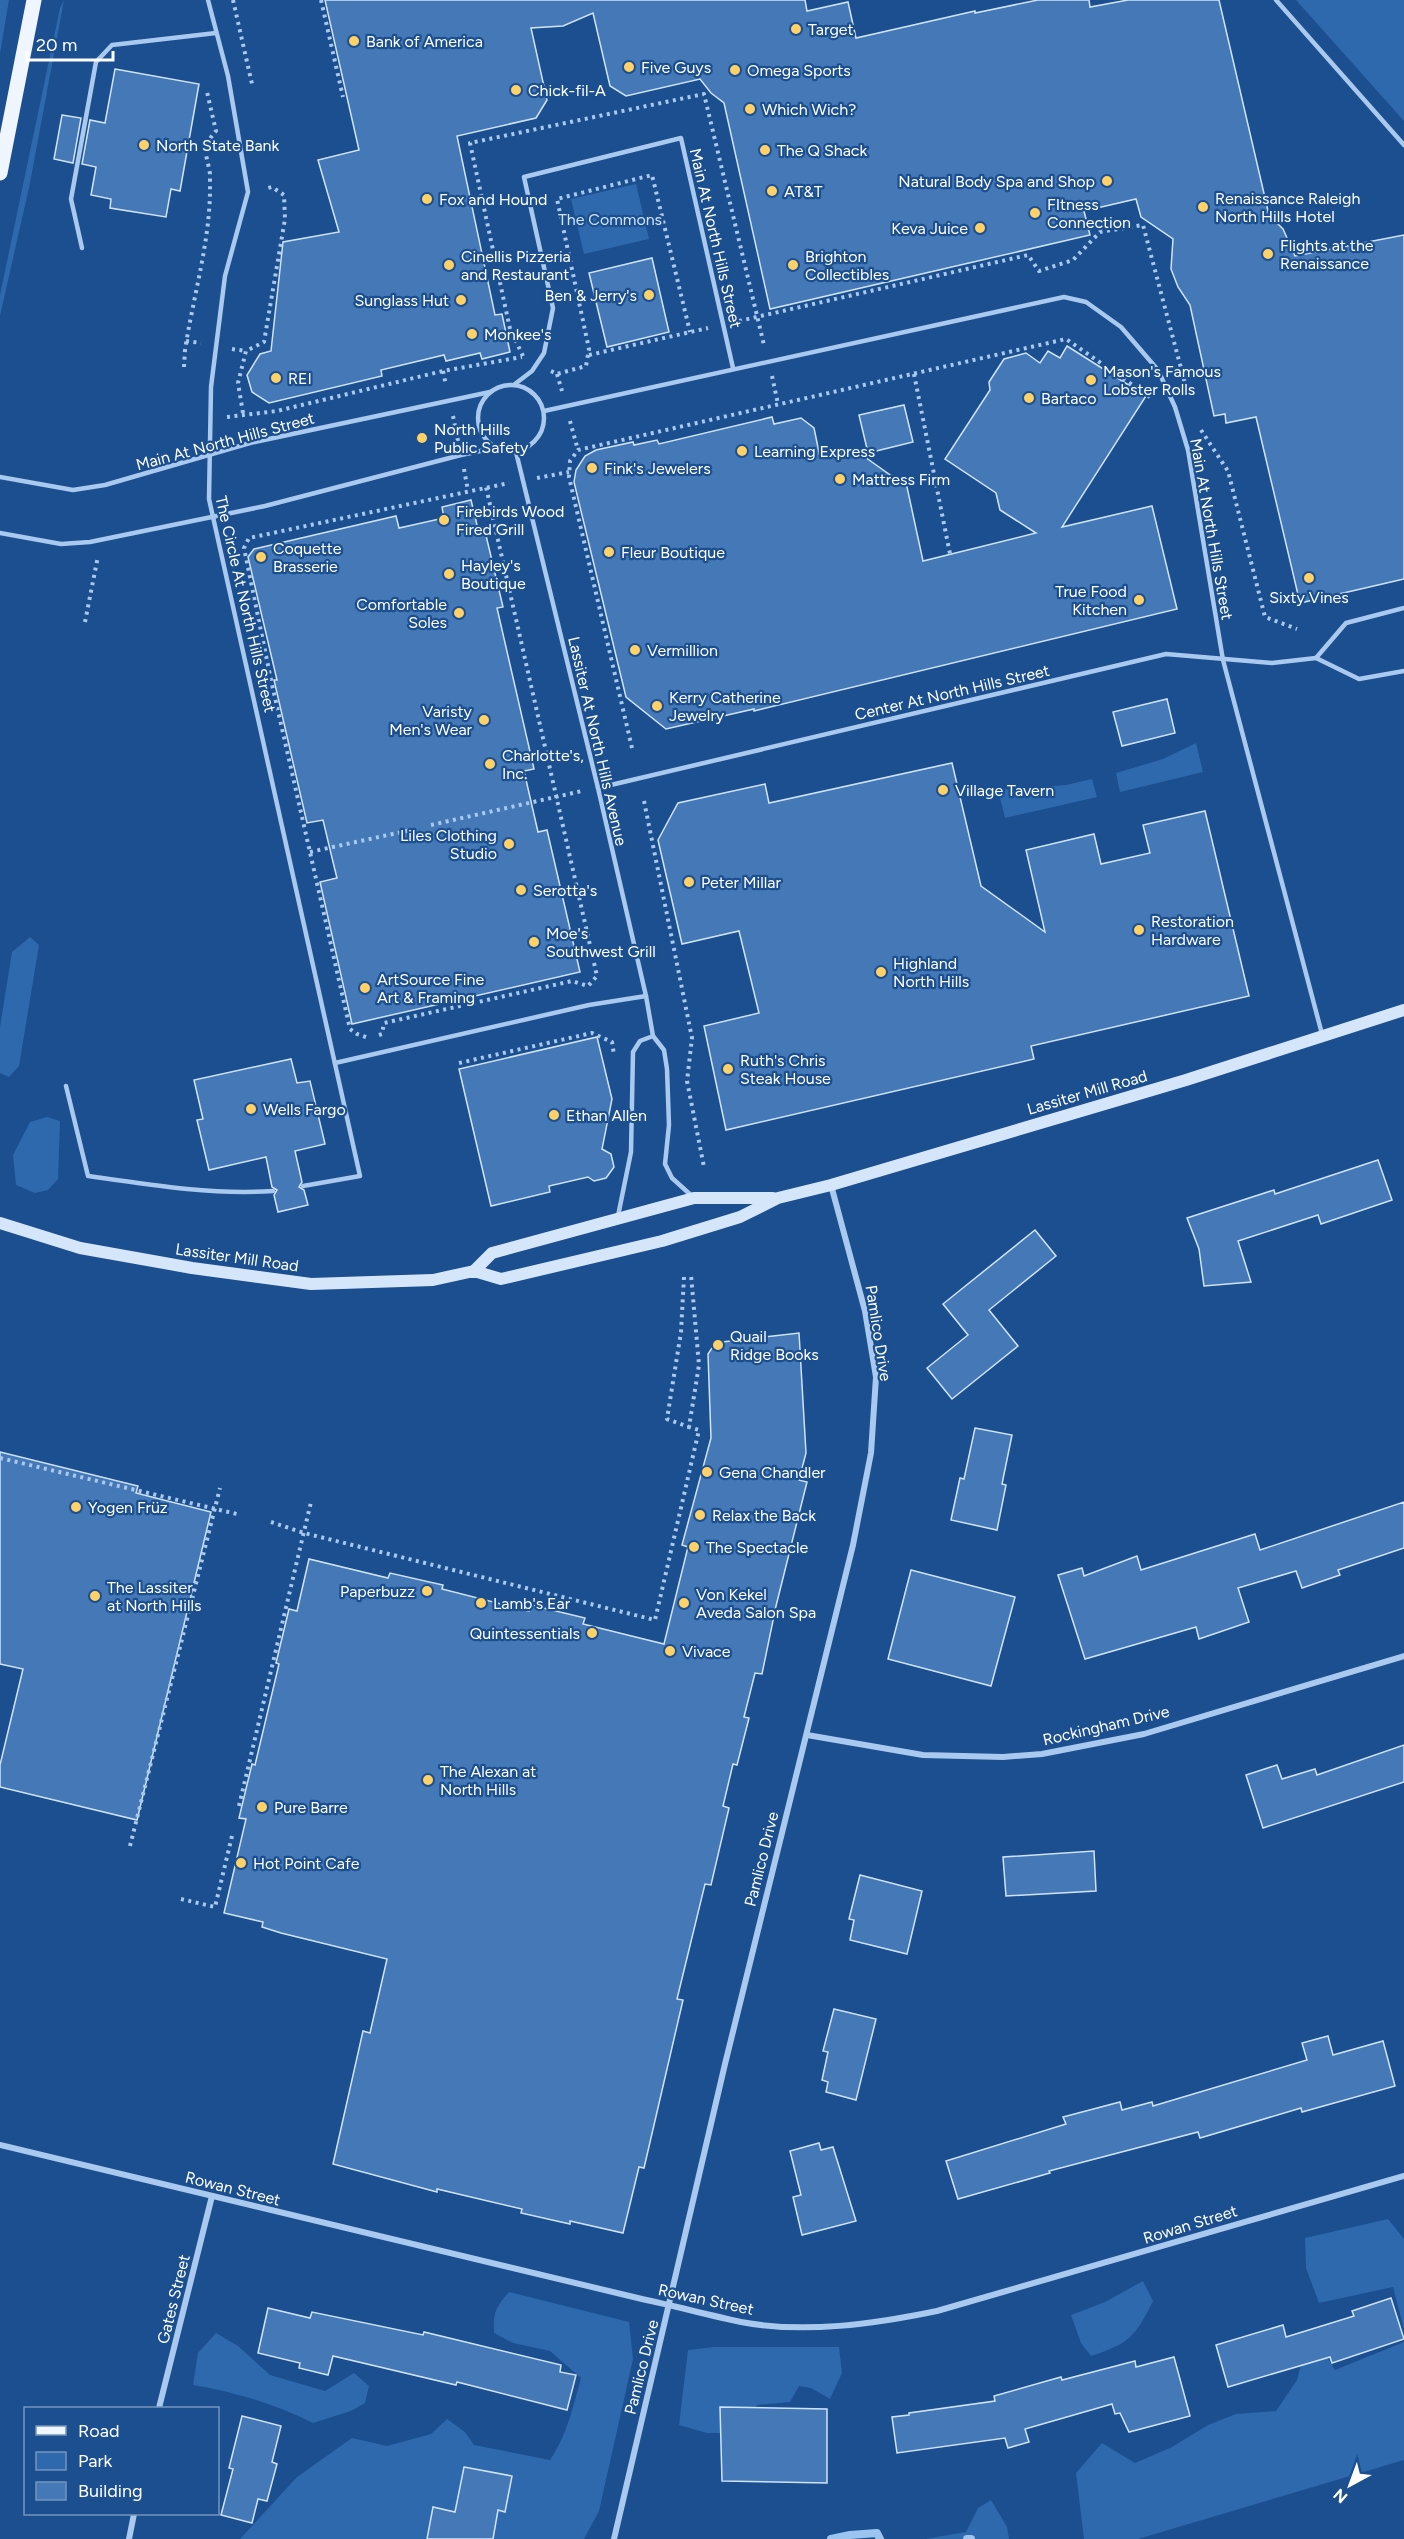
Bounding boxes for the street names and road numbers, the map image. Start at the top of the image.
street label: Main At North Hills Street [686,146,745,330]
street label: Main At North Hills Street [134,408,317,474]
street label: Main At North Hills Street [1186,437,1237,621]
street label: The Circle At North Hills Street [211,494,280,714]
street label: Lassiter At North Hills Avenue [564,635,631,848]
street label: Center At North Hills Street [853,661,1051,724]
street label: Lassiter Mill Road [1025,1066,1149,1119]
street label: Lassiter Mill Road [174,1239,300,1276]
street label: Pamlico Drive [862,1284,896,1383]
street label: Rockingham Drive [1041,1702,1172,1749]
street label: Pamlico Drive [741,1810,782,1908]
street label: Rowan Street [183,2168,282,2209]
street label: Rowan Street [1141,2201,1239,2248]
street label: Gates Street [153,2253,194,2346]
street label: Rowan Street [656,2280,755,2319]
street label: Pamlico Drive [621,2318,662,2416]

